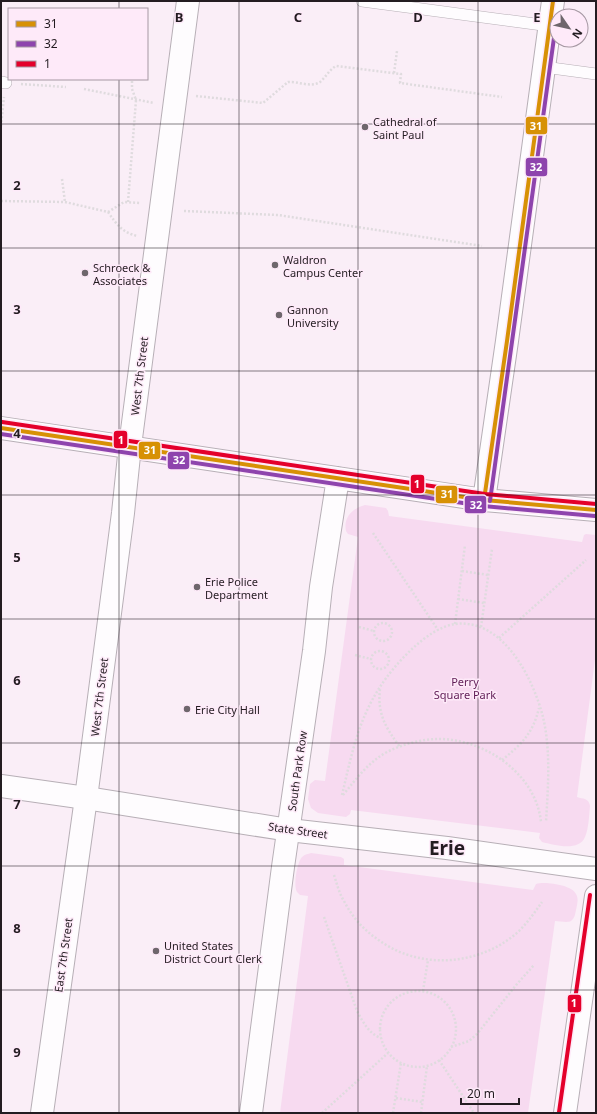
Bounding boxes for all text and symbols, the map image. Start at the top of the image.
legend [8,8,148,80]
text: B [175,8,183,26]
text: C [294,8,302,26]
text: D [413,8,423,26]
text: E [533,8,541,26]
north arrow [549,8,589,48]
text: 31 [44,15,58,32]
text: N [569,26,586,42]
text: 32 [44,35,58,52]
text: 1 [44,55,51,72]
place label: Cathedral of Saint Paul [373,114,438,142]
line badge: 31 [525,116,548,135]
text: 31 [530,118,542,133]
marker: Cathedral of Saint Paul [360,122,370,132]
line badge: 32 [525,157,548,177]
text: 32 [530,159,542,174]
text: 2 [13,176,21,194]
place label: Waldron Campus Center [283,252,363,280]
place label: Schroeck & Associates [93,260,151,288]
marker: Waldron Campus Center [270,260,280,270]
marker: Schroeck & Associates [80,268,90,278]
text: 3 [13,300,21,318]
place label: Gannon University [287,302,339,330]
marker: Gannon University [274,310,284,320]
street label: West 7th Street [127,336,151,416]
text: 4 [13,424,21,442]
line badge: 1 [113,430,128,449]
text: 1 [118,432,124,447]
line badge: 31 [138,441,161,460]
text: 31 [144,442,156,457]
line badge: 32 [167,451,190,470]
text: 32 [173,452,185,467]
line badge: 1 [410,474,425,494]
text: 1 [414,476,420,491]
line badge: 31 [435,485,458,504]
text: 31 [441,486,453,501]
line badge: 32 [464,495,487,514]
text: 32 [470,497,482,512]
text: 5 [13,548,21,566]
place label: Erie Police Department [205,574,268,602]
marker: Erie Police Department [192,582,202,592]
street label: West 7th Street [87,657,111,737]
text: 6 [13,671,21,689]
park label: Perry Square Park [434,674,496,702]
place label: Erie City Hall [195,702,260,717]
marker: Erie City Hall [182,704,192,714]
street label: South Park Row [284,729,310,812]
text: 7 [13,795,21,813]
street label: State Street [267,818,329,842]
district label: Erie [429,835,465,861]
street label: East 7th Street [50,917,76,993]
text: 8 [13,919,21,937]
place label: United States District Court Clerk [164,938,262,966]
marker: United States District Court Clerk [151,946,161,956]
line badge: 1 [567,994,582,1013]
text: 1 [571,995,577,1010]
text: 9 [13,1043,21,1061]
scale bar [461,1080,519,1106]
text: 20 m [467,1085,495,1102]

